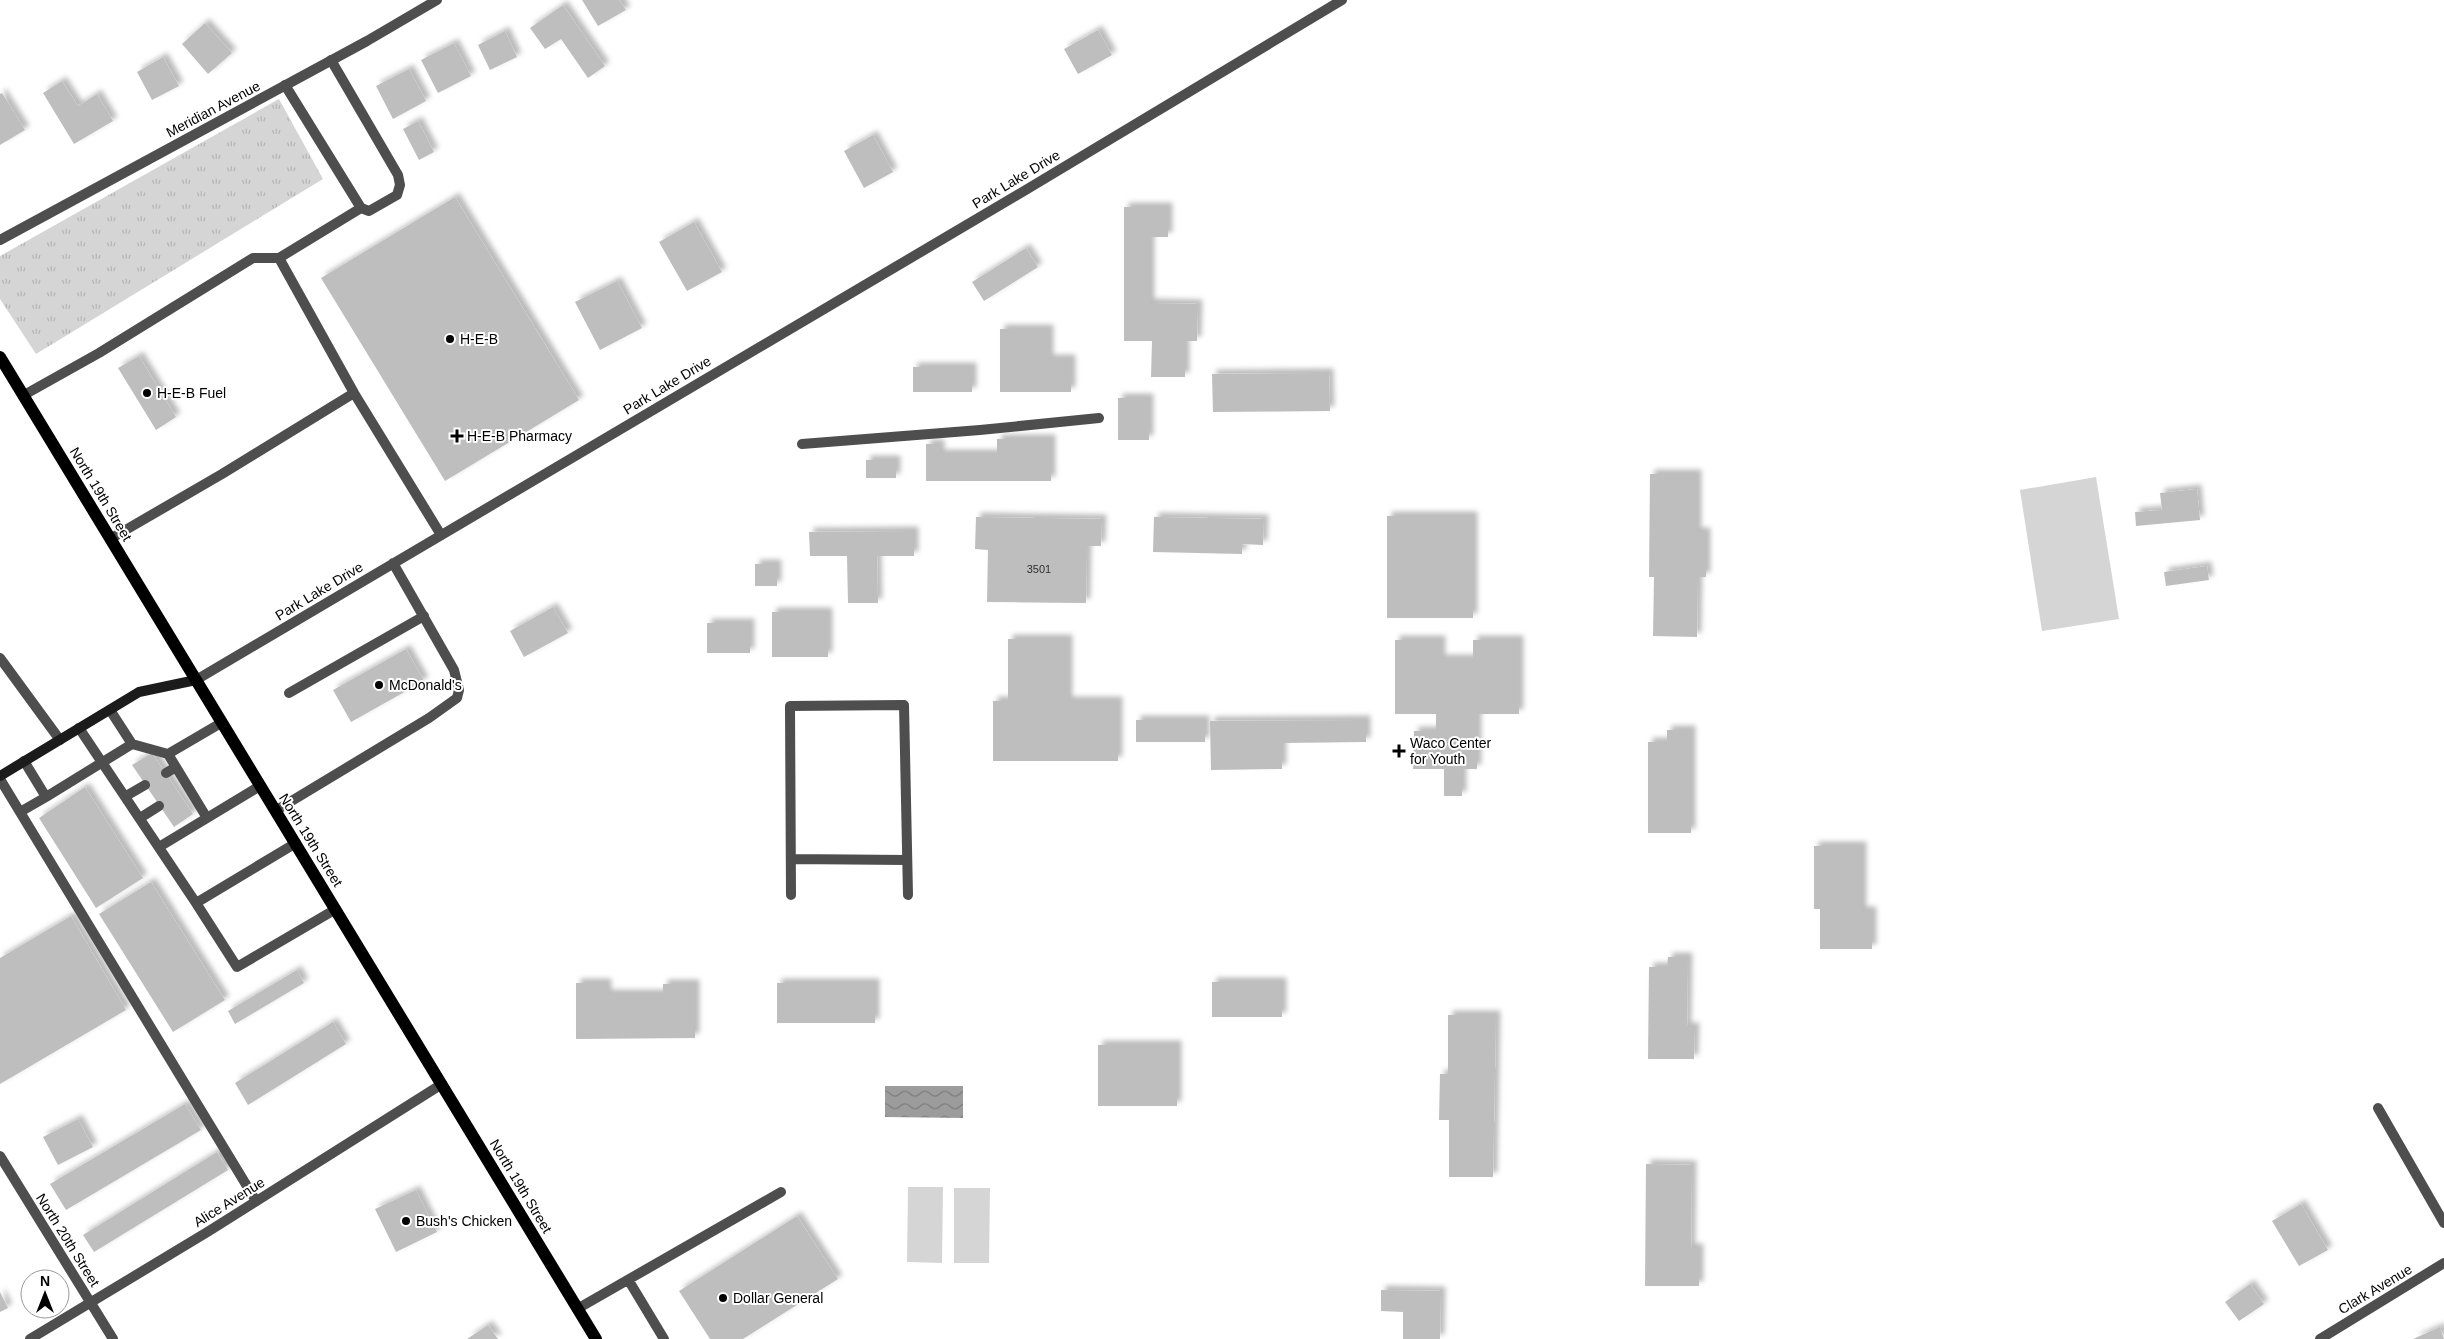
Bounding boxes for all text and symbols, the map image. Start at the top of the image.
street label: Meridian Avenue [163,77,263,140]
street label: Park Lake Drive [969,146,1063,212]
place label: H-E-B [460,331,498,347]
marker: H-E-B [444,333,456,345]
street label: Park Lake Drive [620,352,714,418]
place label: H-E-B Fuel [157,385,226,401]
marker: H-E-B Fuel [141,387,153,399]
place label: H-E-B Pharmacy [467,428,572,444]
marker: H-E-B Pharmacy [451,430,463,442]
street label: North 19th Street [67,444,135,544]
street label: Park Lake Drive [272,558,366,624]
house number: 3501 [1027,563,1051,575]
place label: McDonald's [389,677,462,693]
marker: McDonald's [373,679,385,691]
place label: Waco Center for Youth [1410,735,1492,767]
marker: Waco Center for Youth [1392,744,1406,758]
street label: North 19th Street [276,791,346,890]
street label: North 19th Street [487,1136,555,1236]
street label: Alice Avenue [191,1174,268,1230]
street label: North 20th Street [33,1190,103,1290]
place label: Bush's Chicken [416,1213,512,1229]
marker: Bush's Chicken [400,1215,412,1227]
street label: Clark Avenue [2335,1261,2415,1317]
north arrow [20,1269,70,1319]
place label: Dollar General [733,1290,823,1306]
marker: Dollar General [717,1292,729,1304]

